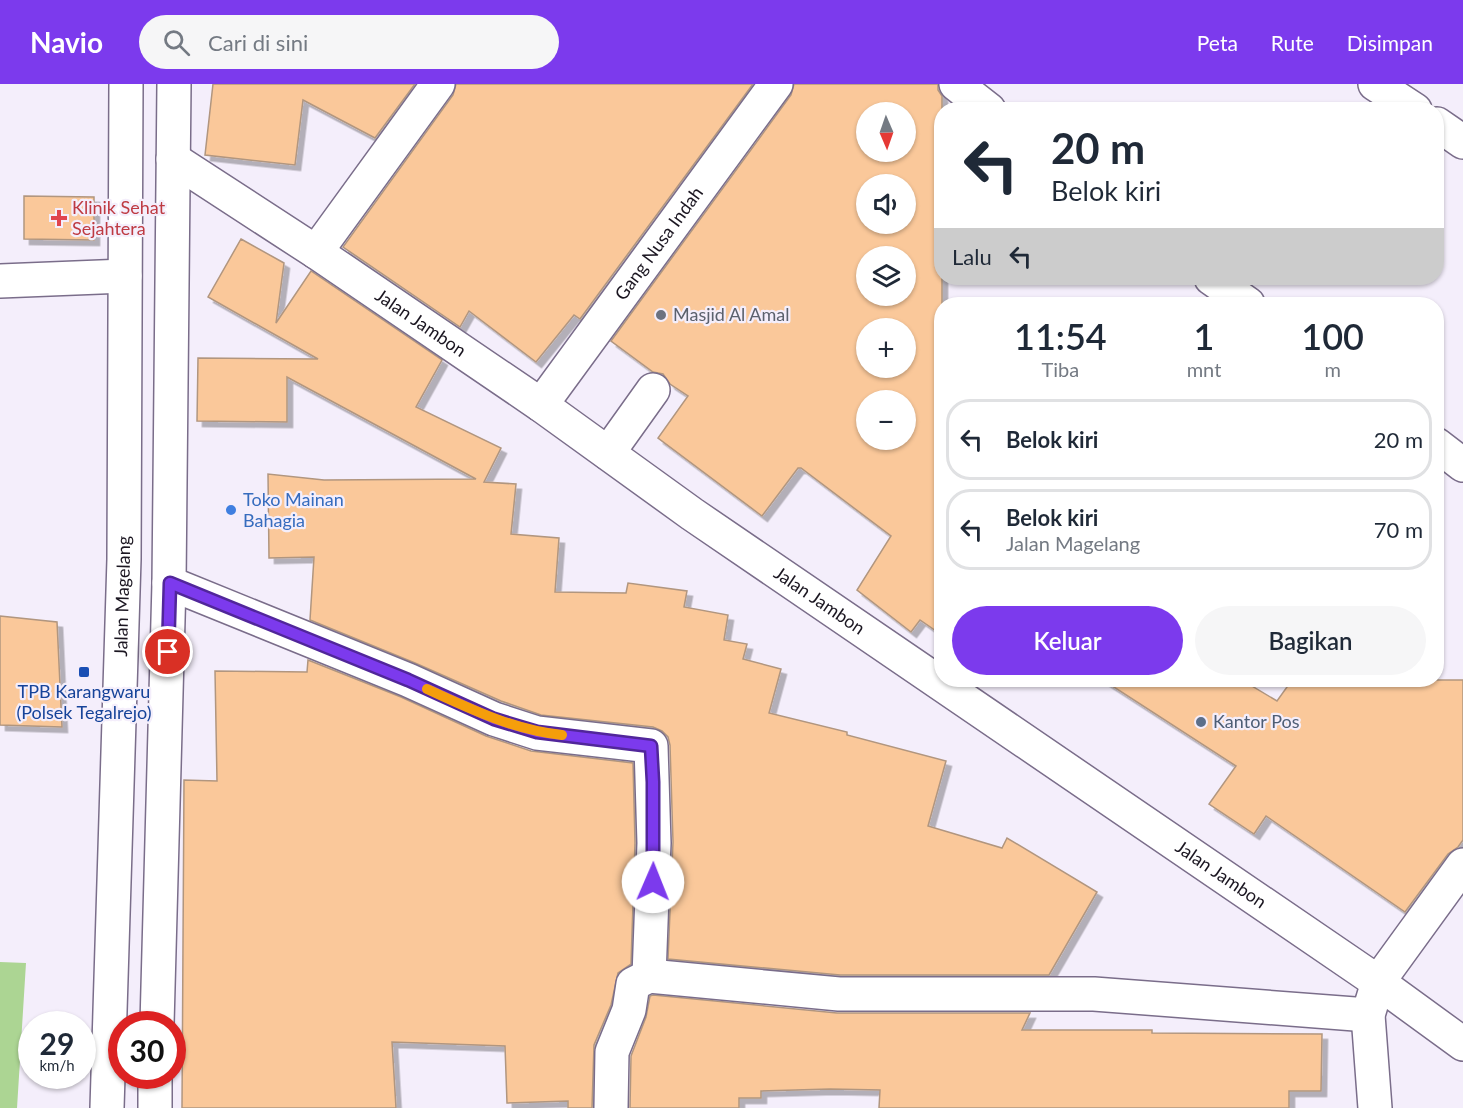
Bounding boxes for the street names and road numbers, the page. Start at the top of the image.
street label: Gang Nusa Indah [610,182,707,304]
street label: Jalan Jambon [372,284,471,361]
street label: Jalan Magelang [109,536,134,657]
street label: Jalan Jambon [770,561,869,639]
street label: Jalan Jambon [1172,835,1271,913]

